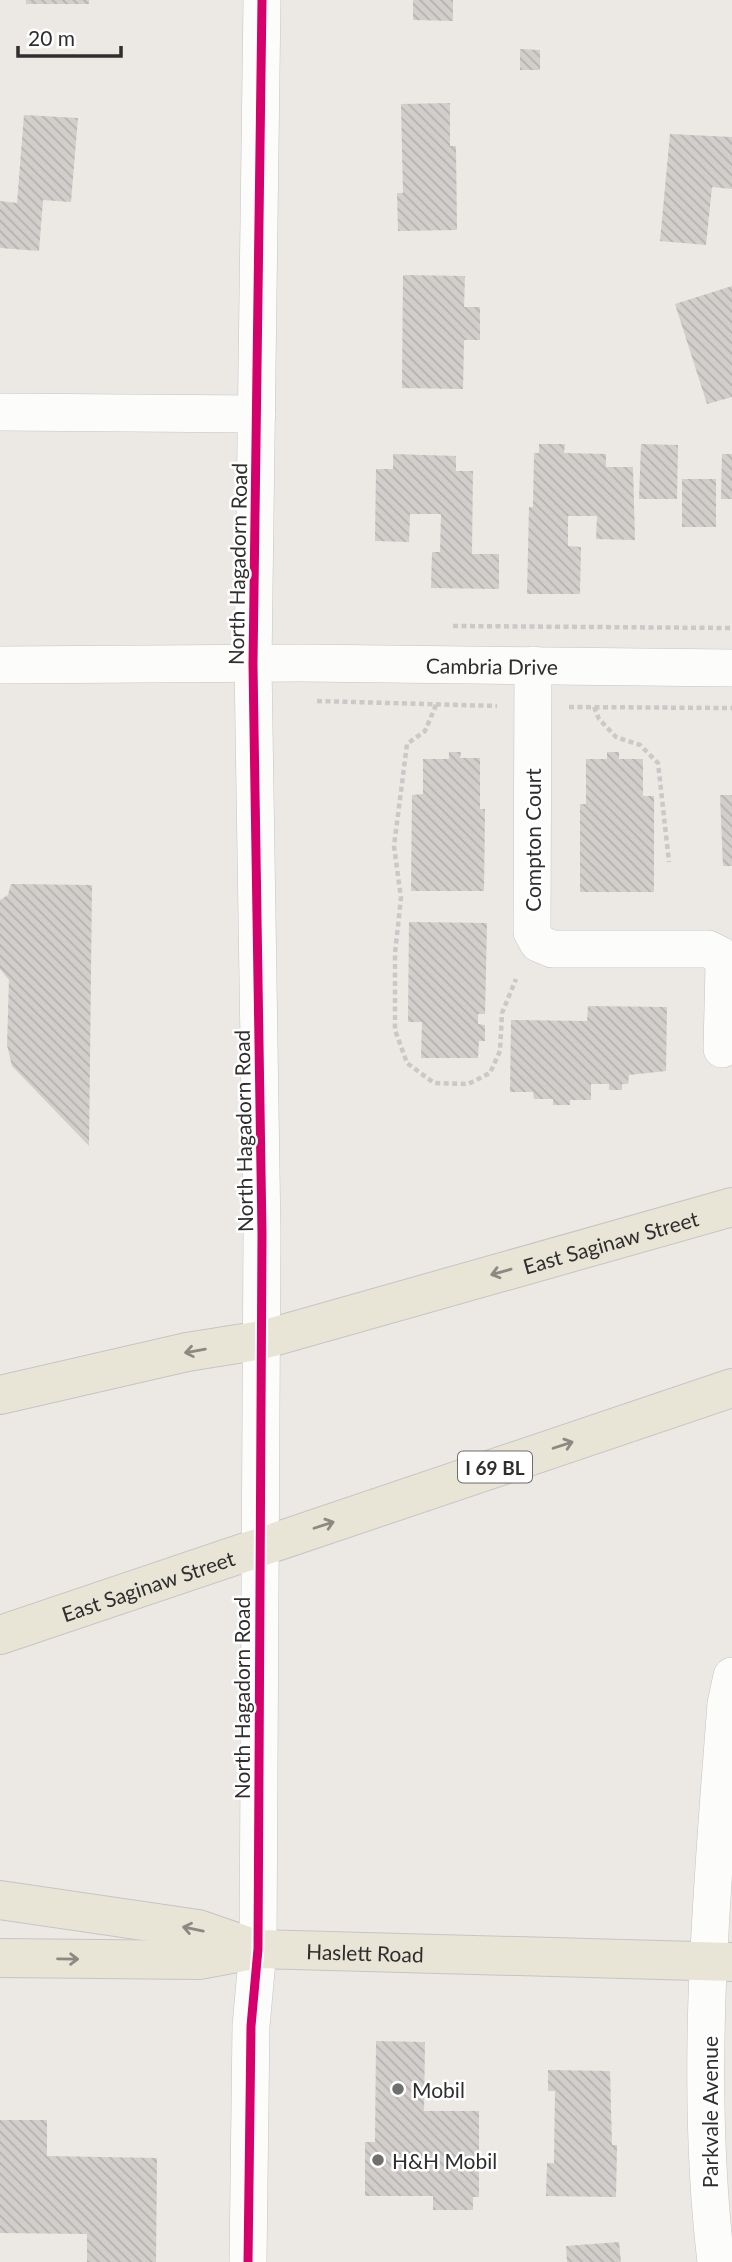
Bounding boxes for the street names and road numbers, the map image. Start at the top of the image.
street label: North Hagadorn Road [223,463,251,665]
street label: Cambria Drive [426,652,558,678]
street label: Compton Court [520,768,545,912]
street label: North Hagadorn Road [229,1030,257,1232]
street label: East Saginaw Street [520,1205,701,1278]
road number: I 69 BL [458,1452,532,1483]
street label: East Saginaw Street [58,1544,238,1626]
street label: North Hagadorn Road [229,1597,254,1799]
street label: Haslett Road [306,1938,424,1966]
street label: Parkvale Avenue [697,2036,722,2188]

